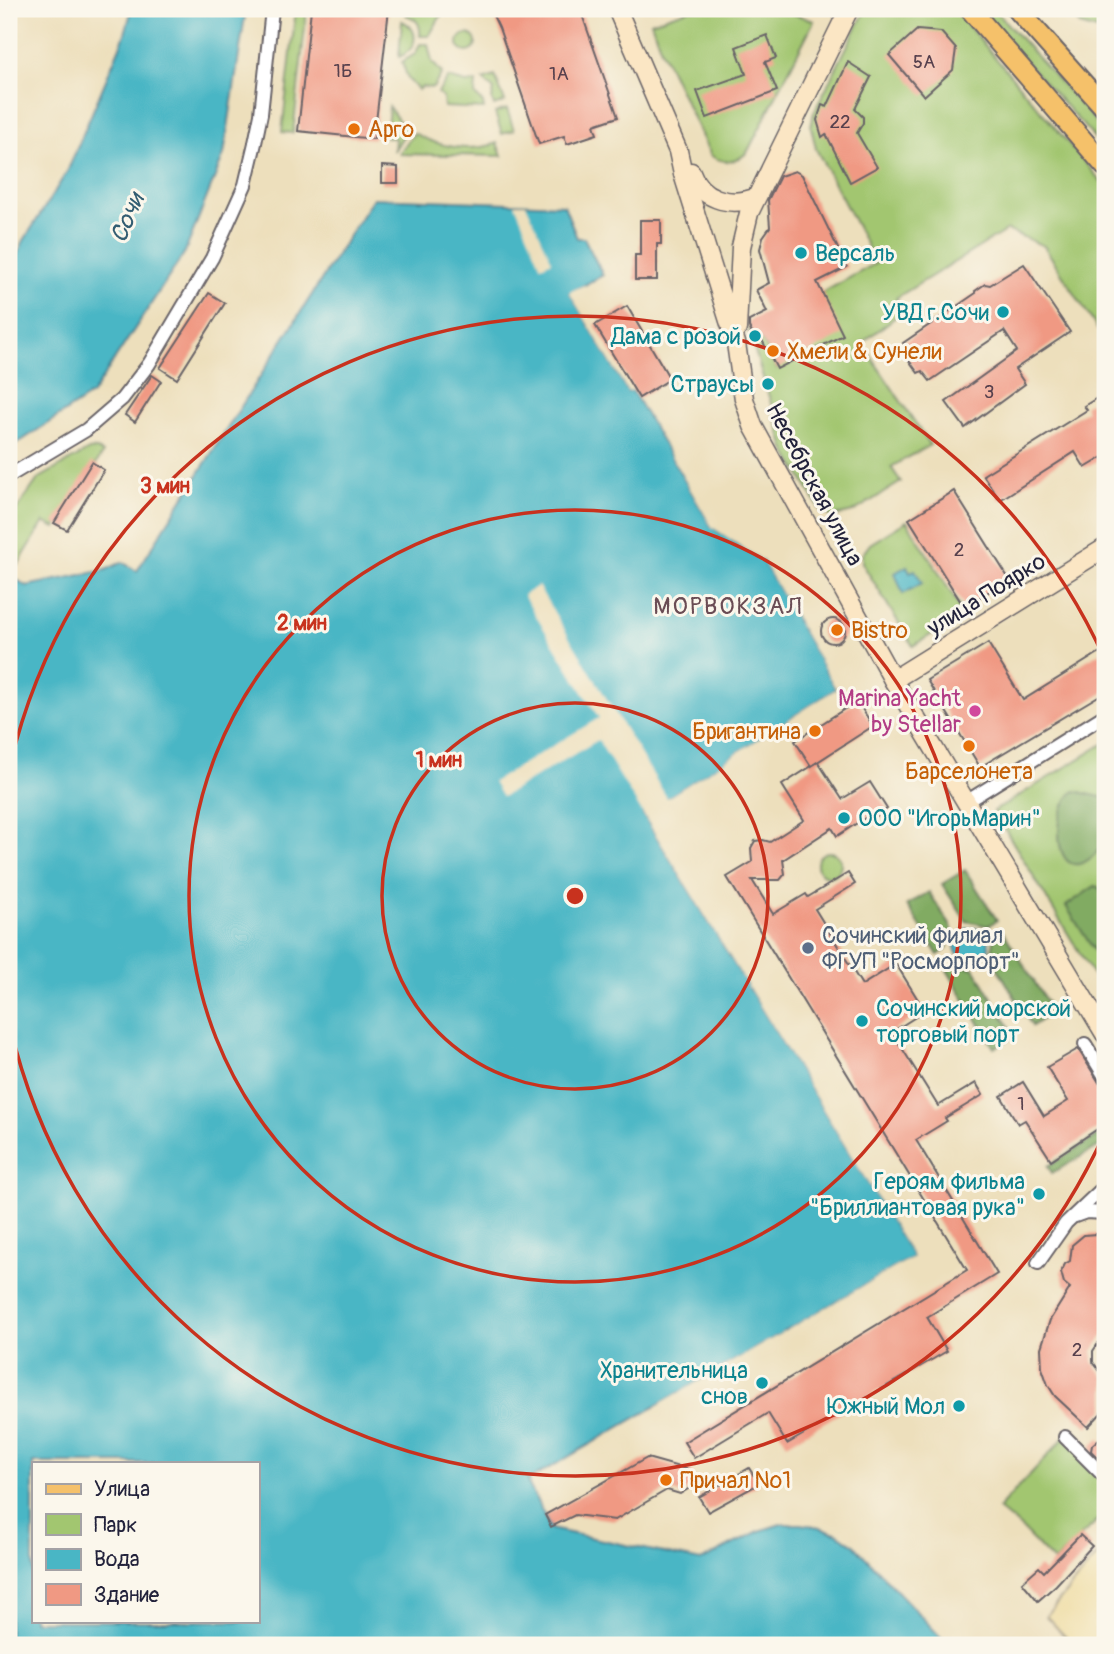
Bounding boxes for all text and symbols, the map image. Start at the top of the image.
house number: 5А [913,50,935,74]
house number: 1Б [334,59,352,83]
house number: 1А [549,62,569,86]
house number: 22 [829,110,851,134]
place label: Арго [368,115,414,144]
marker: Арго [346,121,362,137]
water label: Сочи [104,186,152,247]
place label: Версаль [815,239,895,268]
marker: Версаль [793,245,809,261]
place label: УВД г.Сочи [882,298,989,327]
marker: УВД г.Сочи [995,304,1011,320]
place label: Дама с розой [610,322,741,351]
marker: Дама с розой [747,328,763,344]
place label: Хмели & Сунели [787,337,942,366]
marker: Хмели & Сунели [765,343,781,359]
place label: Страусы [670,370,754,399]
marker: Страусы [760,376,776,392]
house number: 3 [984,380,994,404]
street label: Несебрская улица [759,398,870,571]
text: 3 мин [140,473,190,500]
house number: 2 [954,538,964,562]
street label: улица Поярко [921,547,1051,643]
district label: МОРВОКЗАЛ [653,592,803,621]
text: 2 мин [277,610,327,637]
place label: Bistro [851,616,908,645]
marker: Bistro [829,622,845,638]
place label: Marina Yacht by Stellar [838,684,962,739]
marker: Marina Yacht by Stellar [967,703,983,719]
place label: Бригантина [692,717,801,746]
marker: Бригантина [807,723,823,739]
marker: Барселонета [961,738,977,754]
text: 1 мин [416,747,462,774]
place label: Барселонета [905,757,1033,786]
place label: ООО "ИгорьМарин" [858,804,1041,833]
marker: ООО "ИгорьМарин" [836,810,852,826]
centre of rings [563,884,587,908]
place label: Сочинский филиал ФГУП "Росморпорт" [822,921,1020,976]
marker: Сочинский филиал ФГУП "Росморпорт" [800,940,816,956]
place label: Сочинский морской торговый порт [876,994,1071,1049]
marker: Сочинский морской торговый порт [854,1013,870,1029]
house number: 1 [1017,1092,1025,1116]
place label: Героям фильма "Бриллиантовая рука" [810,1167,1025,1222]
marker: Героям фильма "Бриллиантовая рука" [1031,1186,1047,1202]
house number: 2 [1072,1338,1082,1362]
place label: Хранительница снов [600,1356,748,1411]
marker: Хранительница снов [754,1375,770,1391]
place label: Южный Мол [827,1392,945,1421]
marker: Южный Мол [951,1398,967,1414]
legend [32,1462,259,1622]
place label: Причал №1 [680,1466,791,1495]
marker: Причал №1 [658,1472,674,1488]
text: Улица [94,1476,150,1503]
text: Парк [94,1512,137,1539]
text: Вода [94,1546,140,1573]
text: Здание [94,1582,160,1609]

